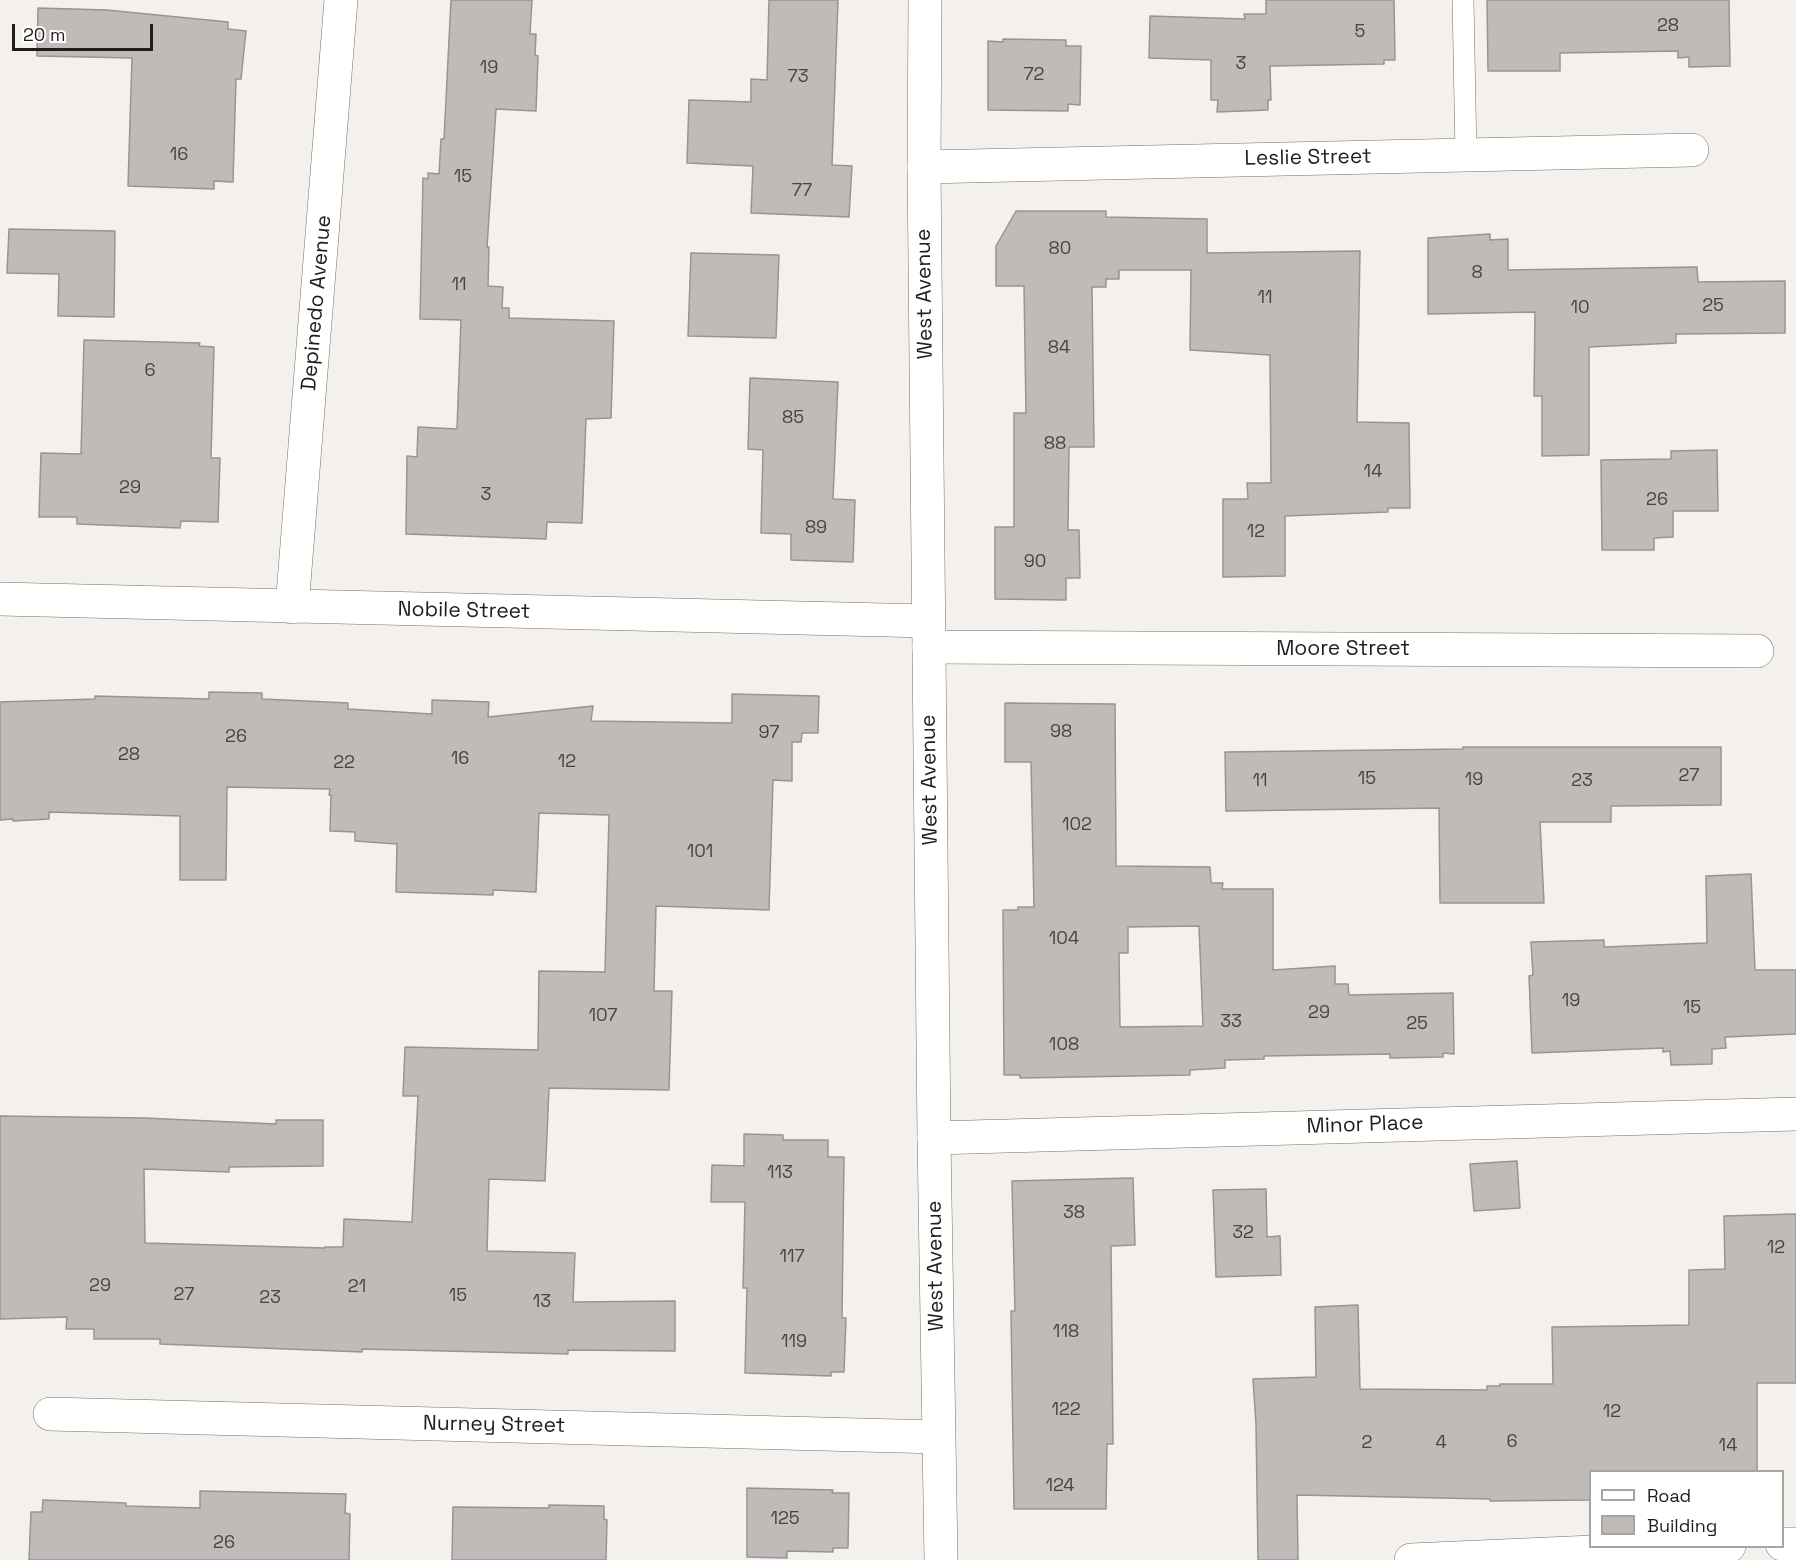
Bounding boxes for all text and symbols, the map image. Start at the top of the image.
scale bar [15,12,156,50]
house number: 28 [1657,15,1679,37]
house number: 5 [1355,21,1365,43]
text: 20 m [23,23,66,46]
house number: 3 [1236,53,1246,75]
house number: 19 [480,57,498,79]
house number: 72 [1024,64,1044,86]
house number: 73 [787,66,809,88]
house number: 16 [170,144,188,166]
street label: Leslie Street [1244,144,1372,172]
house number: 15 [454,166,472,188]
house number: 77 [792,180,812,202]
street label: Depinedo Avenue [297,214,337,392]
street label: West Avenue [911,229,939,359]
house number: 80 [1049,238,1071,260]
house number: 8 [1471,262,1483,284]
house number: 11 [451,274,467,296]
house number: 11 [1257,287,1273,309]
house number: 25 [1702,295,1724,317]
house number: 10 [1570,297,1590,319]
house number: 84 [1048,337,1070,359]
house number: 6 [144,360,156,382]
house number: 85 [782,407,804,429]
house number: 88 [1044,433,1066,455]
house number: 14 [1364,461,1382,483]
house number: 29 [119,477,141,499]
house number: 3 [481,484,491,506]
house number: 26 [1646,489,1668,511]
house number: 89 [805,517,827,539]
house number: 12 [1247,521,1265,543]
house number: 90 [1024,551,1046,573]
street label: Nobile Street [397,597,531,625]
street label: Moore Street [1276,636,1410,662]
street label: West Avenue [916,715,944,845]
house number: 98 [1050,721,1072,743]
house number: 97 [759,722,779,744]
house number: 26 [225,726,247,748]
house number: 28 [118,744,140,766]
house number: 16 [451,748,469,770]
house number: 12 [558,751,576,773]
house number: 22 [333,752,355,774]
house number: 27 [1679,765,1699,787]
house number: 15 [1358,768,1376,790]
house number: 19 [1465,769,1483,791]
house number: 11 [1252,770,1268,792]
house number: 23 [1571,770,1593,792]
house number: 102 [1062,814,1092,836]
house number: 101 [687,841,713,863]
house number: 104 [1049,928,1079,950]
house number: 19 [1562,990,1580,1012]
house number: 15 [1683,997,1701,1019]
house number: 29 [1308,1002,1330,1024]
house number: 107 [589,1005,617,1027]
house number: 33 [1220,1011,1242,1033]
house number: 25 [1406,1013,1428,1035]
house number: 108 [1049,1034,1079,1056]
street label: Minor Place [1306,1110,1424,1140]
house number: 113 [767,1162,793,1184]
street label: West Avenue [922,1201,950,1331]
house number: 38 [1063,1202,1085,1224]
house number: 32 [1232,1222,1254,1244]
house number: 12 [1767,1237,1785,1259]
house number: 117 [779,1246,805,1268]
house number: 29 [89,1275,111,1297]
house number: 21 [348,1276,366,1298]
house number: 27 [174,1284,194,1306]
house number: 15 [449,1285,467,1307]
house number: 23 [259,1287,281,1309]
house number: 13 [533,1291,551,1313]
house number: 118 [1053,1321,1079,1343]
house number: 119 [781,1331,807,1353]
house number: 122 [1051,1399,1081,1421]
house number: 12 [1603,1401,1621,1423]
street label: Nurney Street [423,1411,565,1439]
house number: 6 [1506,1431,1518,1453]
house number: 2 [1362,1432,1372,1454]
house number: 4 [1435,1432,1447,1454]
house number: 14 [1719,1435,1737,1457]
legend [1589,1470,1784,1548]
house number: 124 [1045,1475,1075,1497]
text: Road [1647,1484,1691,1507]
house number: 125 [770,1508,800,1530]
text: Building [1647,1514,1717,1537]
house number: 26 [213,1532,235,1554]

